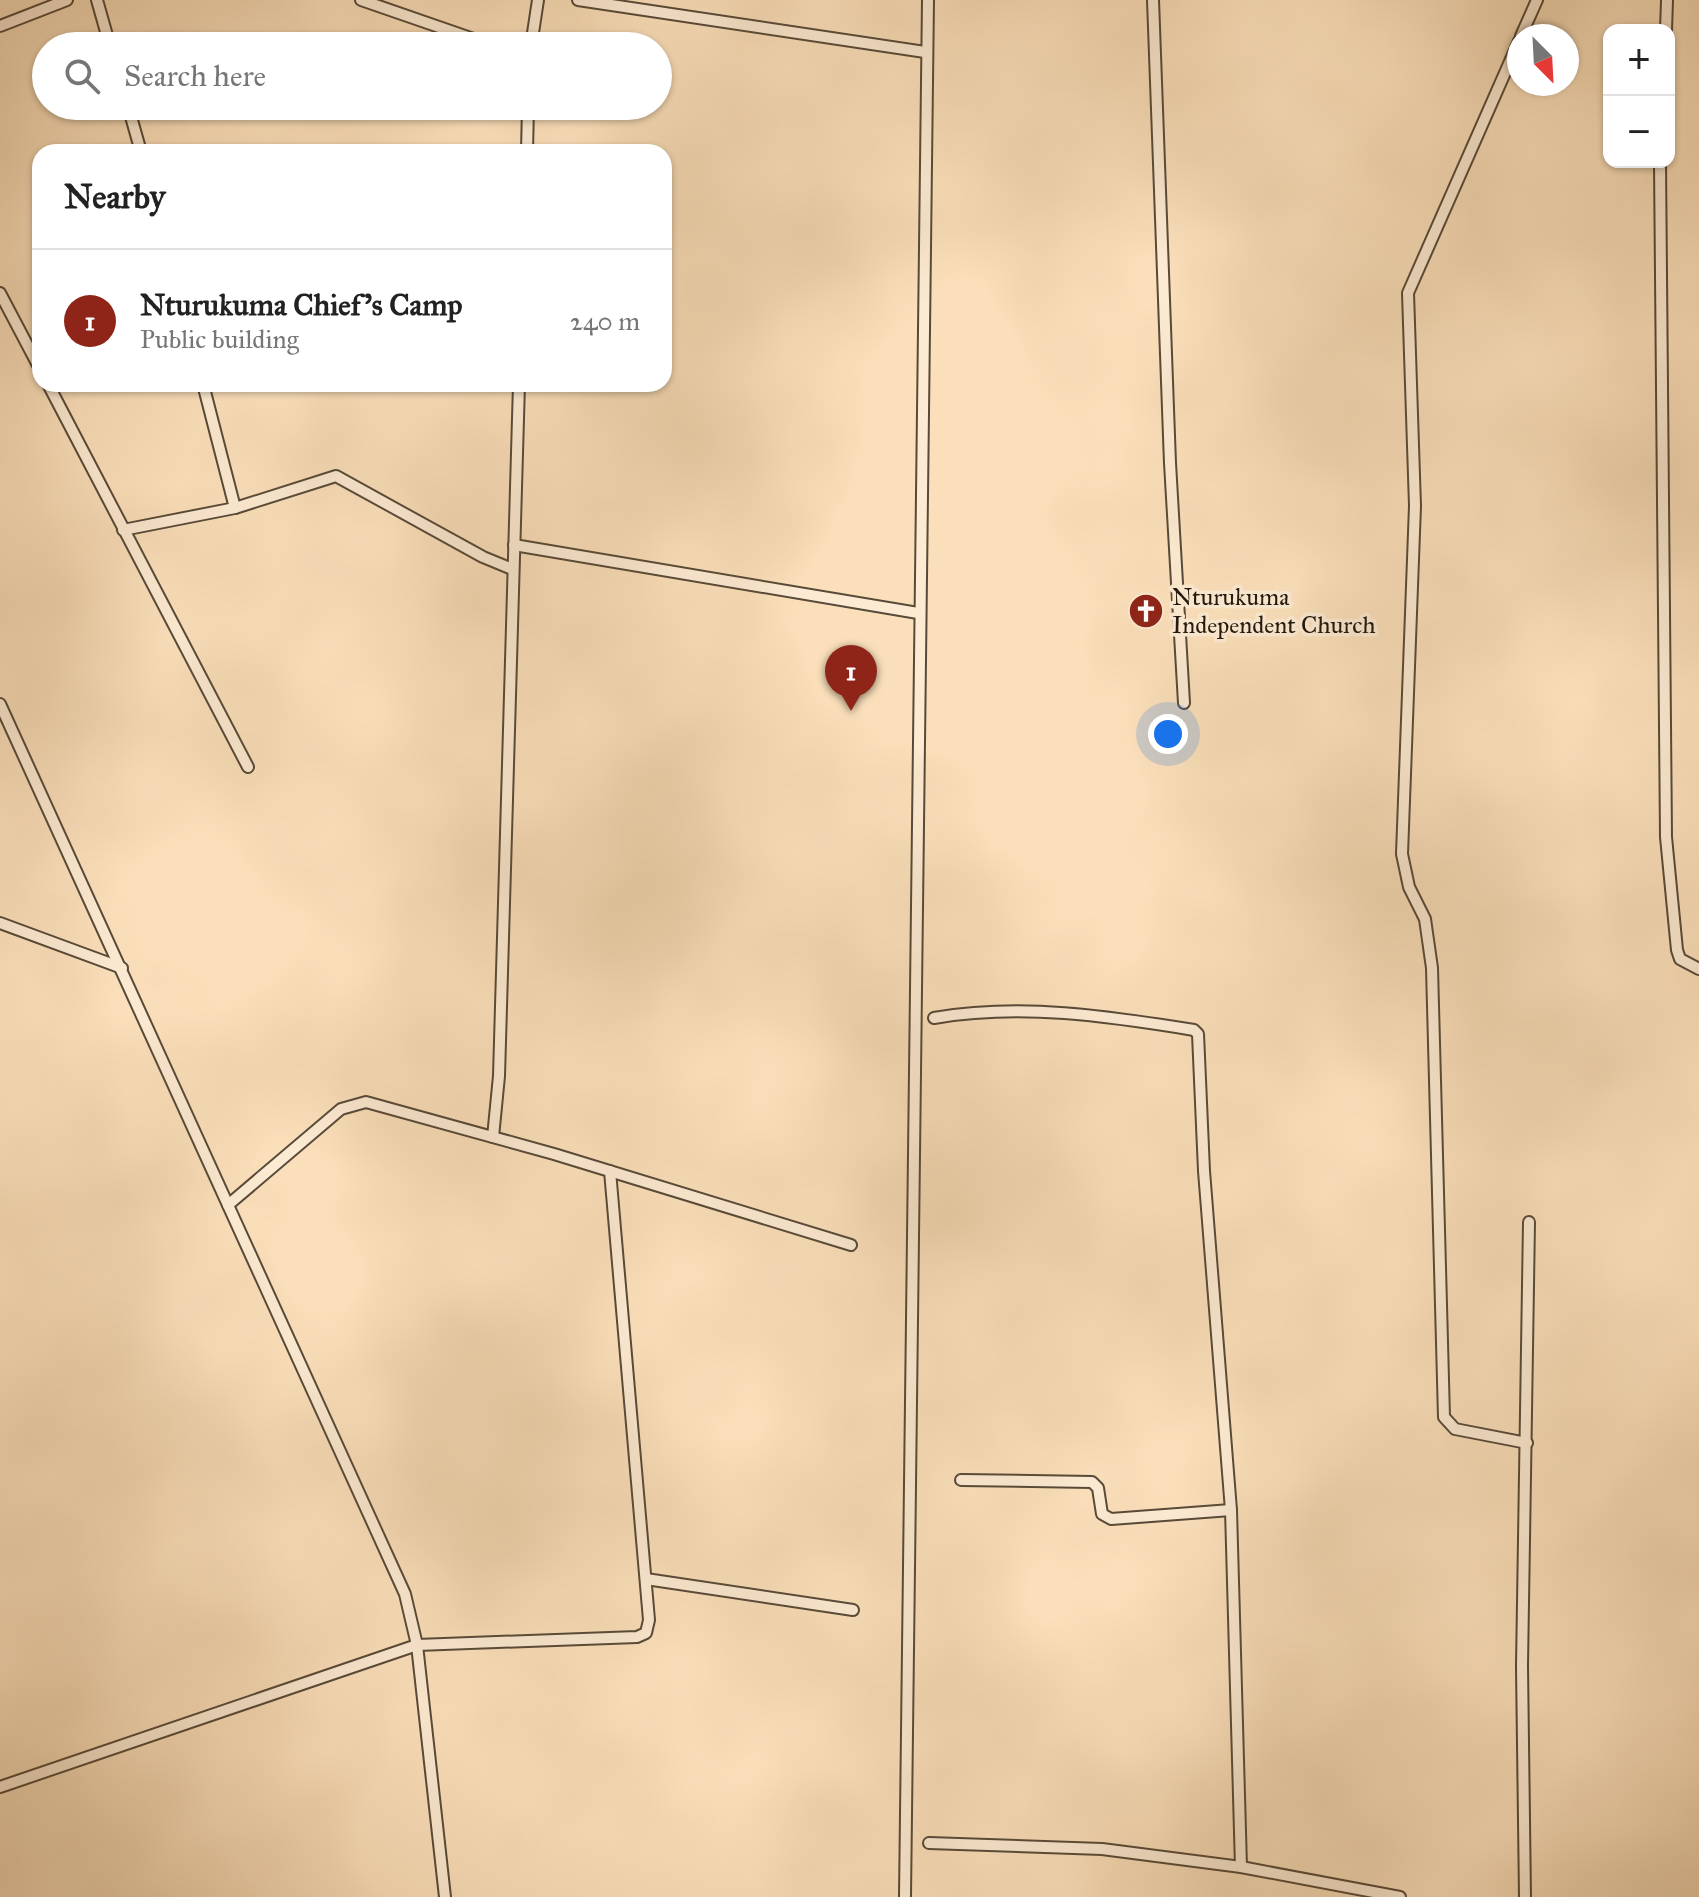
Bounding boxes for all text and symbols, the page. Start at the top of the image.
north arrow [1507,24,1579,96]
map controls [1603,24,1675,168]
button: + [1603,24,1675,96]
search box [32,32,672,120]
icon: search [60,54,104,98]
text: Search here [124,58,266,94]
button: − [1603,96,1675,168]
text: Nearby [64,176,166,217]
text: Nturukuma Chief's Camp [140,287,462,323]
text: 1 [85,305,95,337]
text: 240 m [570,305,640,337]
text: Public building [140,323,299,355]
place label: Nturukuma Independent Church [1172,582,1376,640]
church icon: Nturukuma Independent Church [1127,592,1165,630]
pin: 1 [825,645,877,711]
your location [1148,714,1188,754]

